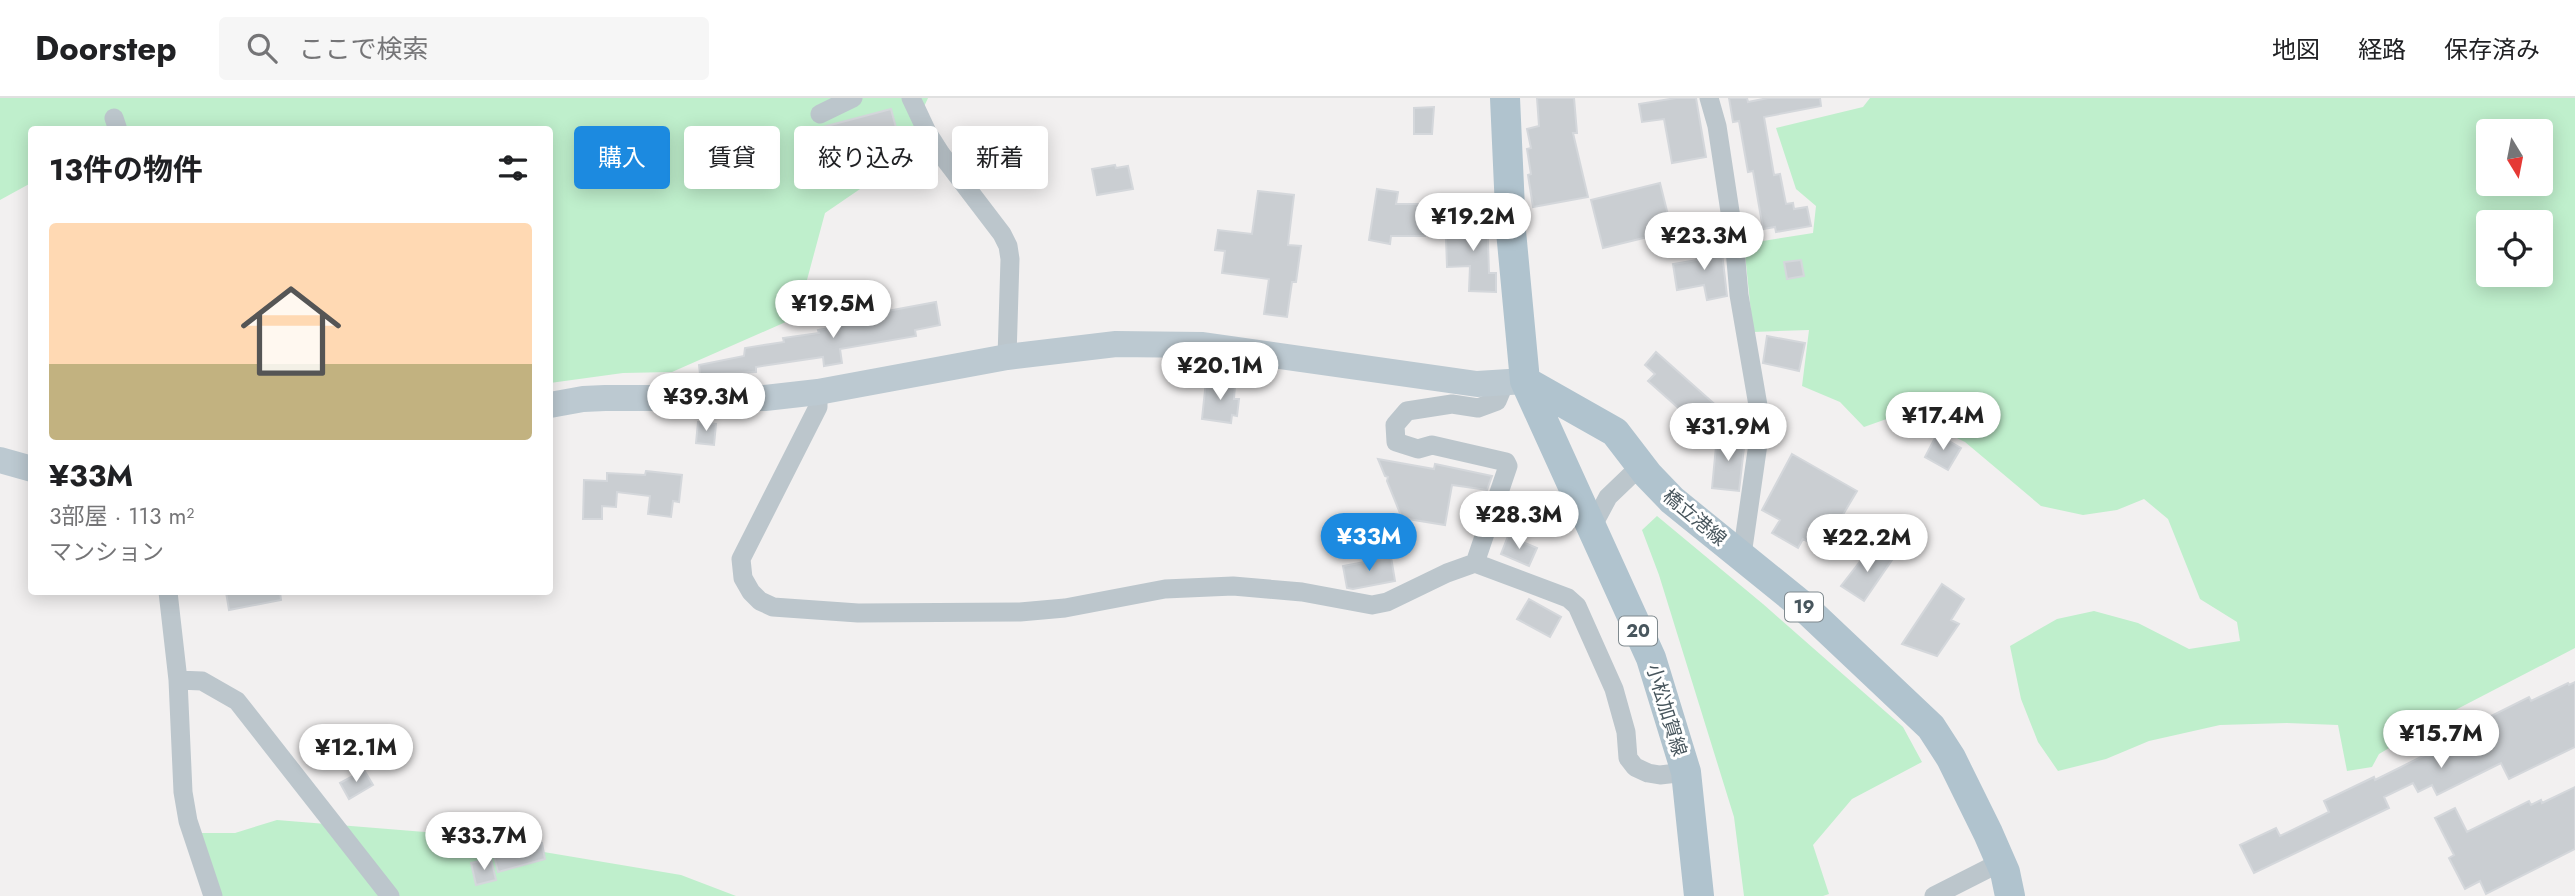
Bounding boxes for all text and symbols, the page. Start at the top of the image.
search box [219,17,709,80]
text: Doorstep [35,25,177,72]
icon: search [243,29,281,67]
text: ここで検索 [299,30,429,68]
text: 地図 [2272,32,2320,67]
text: 経路 [2358,32,2406,67]
text: 保存済み [2444,32,2540,67]
north arrow [2476,119,2553,196]
map controls [2476,119,2553,287]
chip: 購入 [574,126,670,189]
chip: 賃貸 [684,126,780,189]
chip: 絞り込み [794,126,938,189]
chip: 新着 [952,126,1048,189]
text: 13件の物件 [49,148,203,191]
icon: filters [494,149,532,187]
pin: ¥19.2M [1416,194,1530,253]
text: ¥19.2M [1431,199,1515,233]
button: locate [2476,210,2553,287]
pin: ¥23.3M [1647,212,1761,272]
text: ¥23.3M [1661,218,1747,252]
icon: home [228,268,354,394]
pin: ¥19.5M [776,280,890,340]
text: ¥19.5M [791,286,875,320]
pin: ¥20.1M [1163,342,1277,402]
text: ¥20.1M [1177,348,1263,382]
pin: ¥39.3M [649,374,763,433]
text: ¥39.3M [663,379,749,413]
pin: ¥17.4M [1886,392,2000,452]
text: ¥17.4M [1902,398,1984,432]
pin: ¥31.9M [1671,404,1785,463]
text: ¥31.9M [1686,409,1770,443]
text: ¥33M [49,454,133,497]
street label: 橋立港線 [1657,483,1732,552]
pin: ¥28.3M [1462,491,1576,551]
text: ¥28.3M [1476,497,1562,531]
text: 3部屋 · 113 m² [49,499,194,533]
pin: ¥33M [1328,514,1410,573]
pin: ¥22.2M [1810,514,1924,574]
text: ¥33M [1337,519,1401,553]
text: ¥22.2M [1823,520,1911,554]
text: マンション [49,535,164,569]
road number: 19 [1785,592,1823,622]
road number: 20 [1619,616,1657,646]
street label: 小松加賀線 [1640,661,1693,760]
pin: ¥15.7M [2384,710,2498,770]
text: ¥15.7M [2399,716,2483,750]
pin: ¥12.1M [299,724,413,784]
text: ¥12.1M [315,730,397,764]
pin: ¥33.7M [427,812,541,872]
text: ¥33.7M [441,818,527,852]

